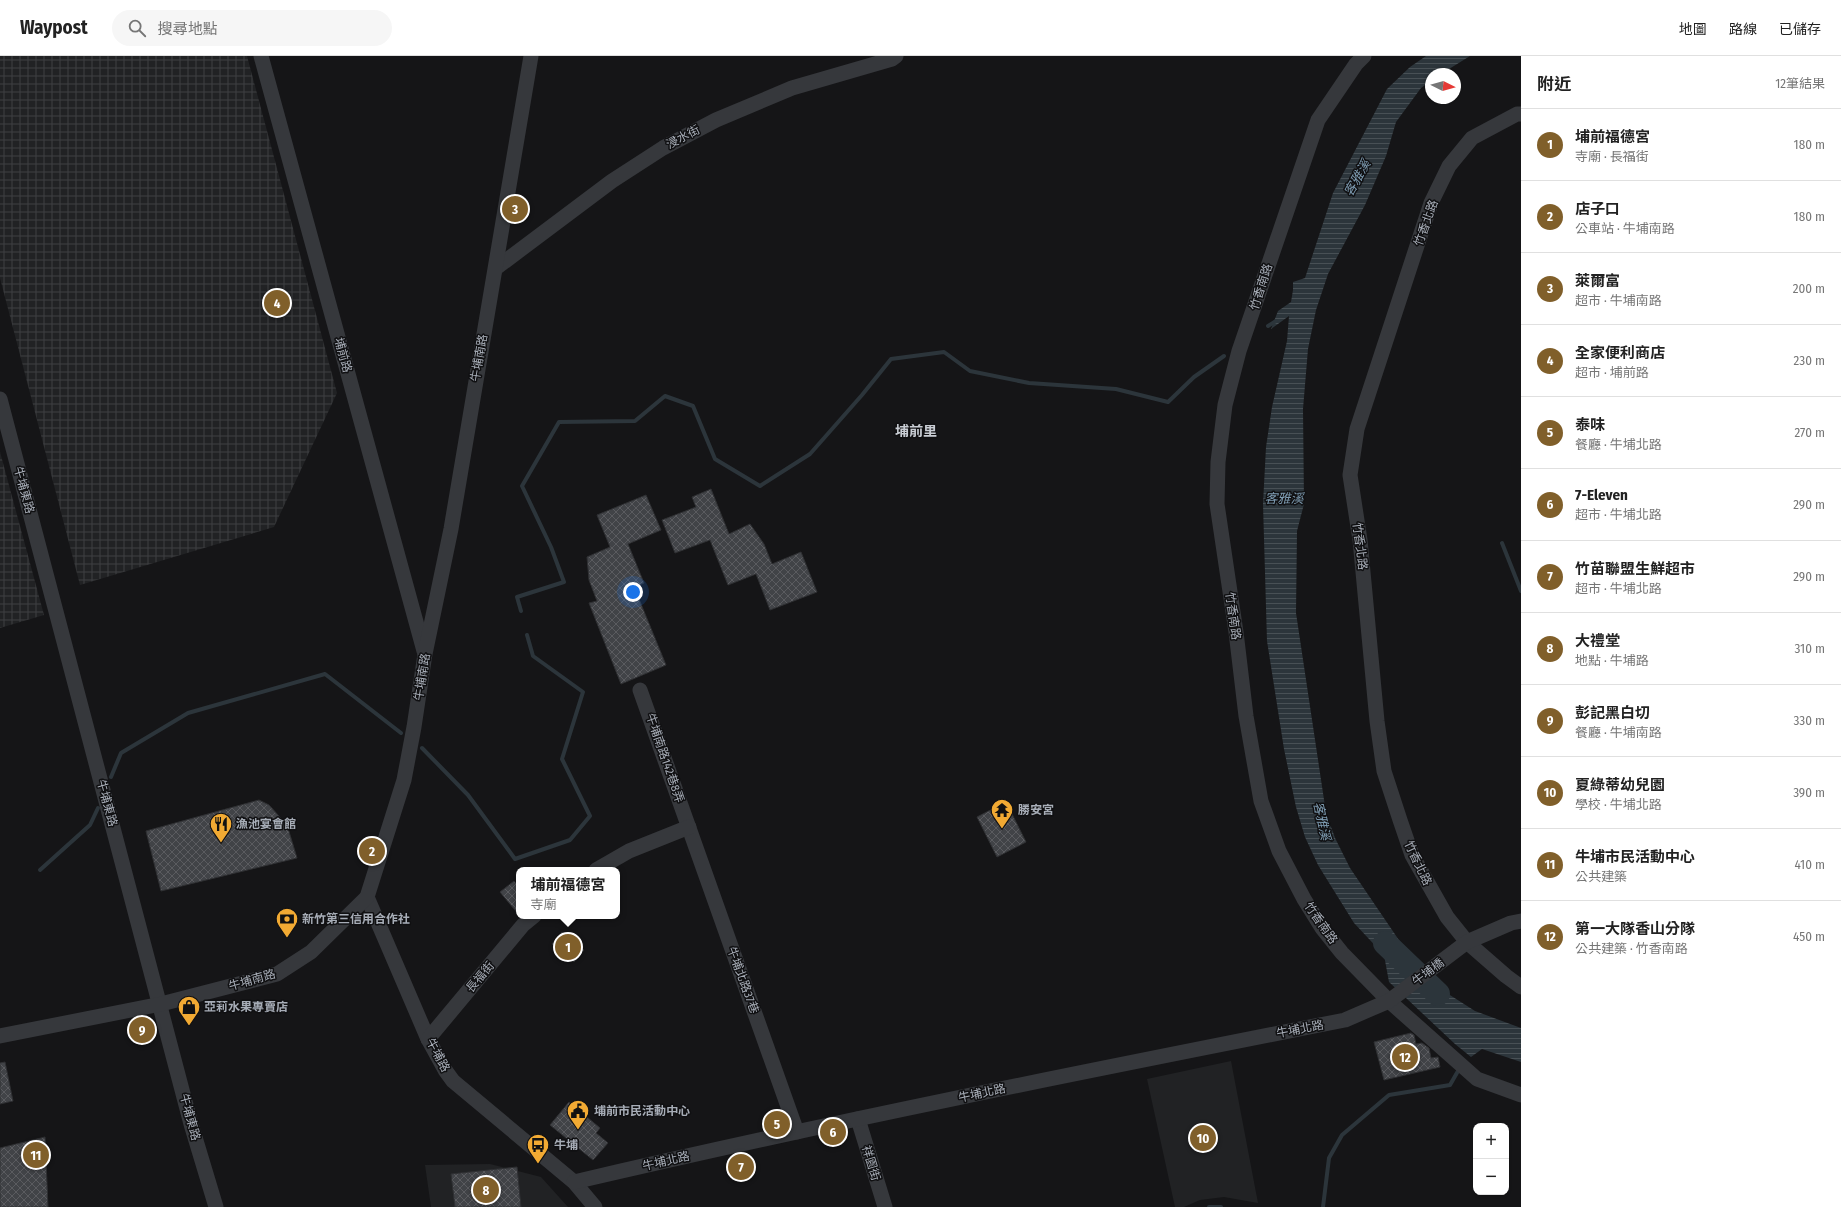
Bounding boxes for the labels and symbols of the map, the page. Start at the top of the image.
north arrow [1425,68,1461,104]
street label: 浸水街 [664,122,702,152]
water label: 客雅溪 [1341,156,1374,199]
pin: 3 [502,194,528,224]
street label: 竹香北路 [1411,198,1441,248]
street label: 竹香南路 [1247,262,1275,312]
pin: 4 [264,288,290,318]
street label: 牛埔南路 [468,333,490,383]
street label: 埔前路 [332,336,354,374]
district label: 埔前里 [895,423,937,440]
street label: 牛埔東路 [11,465,37,515]
water label: 客雅溪 [1264,491,1305,506]
street label: 竹香北路 [1350,521,1370,571]
your location [623,582,643,602]
street label: 竹香南路 [1223,591,1243,641]
street label: 牛埔南路 [411,652,433,702]
street label: 牛埔南路142巷8弄 [643,711,687,805]
street label: 牛埔東路 [94,778,120,828]
temple icon: 勝安宮 [989,797,1015,830]
water label: 客雅溪 [1311,800,1334,844]
place label: 勝安宮 [1018,803,1054,817]
restaurant icon: 漁池宴會館 [208,811,234,844]
place label: 漁池宴會館 [236,817,296,831]
pin: 2 [359,836,385,866]
street label: 竹香北路 [1402,838,1434,888]
street label: 竹香南路 [1301,899,1341,947]
bank icon: 新竹第三信用合作社 [274,906,300,939]
place label: 新竹第三信用合作社 [302,912,410,926]
pin: 1 [555,932,581,962]
street label: 牛埔北路37巷 [724,945,762,1015]
street label: 牛埔橋 [1409,956,1447,988]
street label: 長福街 [463,959,497,995]
street label: 牛埔南路 [227,967,277,993]
shop icon: 亞莉水果專賣店 [176,994,202,1027]
place label: 亞莉水果專賣店 [204,1000,288,1014]
pin: 9 [129,1015,155,1045]
street label: 牛埔北路 [1275,1018,1325,1040]
street label: 牛埔路 [423,1036,453,1074]
pin: 12 [1392,1042,1418,1072]
street label: 牛埔北路 [957,1081,1007,1105]
street label: 牛埔東路 [177,1092,203,1142]
public building icon: 埔前市民活動中心 [565,1098,591,1131]
place label: 埔前市民活動中心 [594,1104,690,1118]
pin: 5 [764,1109,790,1139]
pin: 6 [820,1117,846,1147]
pin: 10 [1190,1123,1216,1153]
bus stop icon: 牛埔 [525,1132,551,1165]
place label: 牛埔 [554,1138,578,1152]
pin: 11 [23,1140,49,1170]
street label: 祥園街 [859,1144,883,1182]
street label: 牛埔北路 [641,1149,691,1173]
pin: 7 [728,1152,754,1182]
pin: 8 [473,1175,499,1205]

